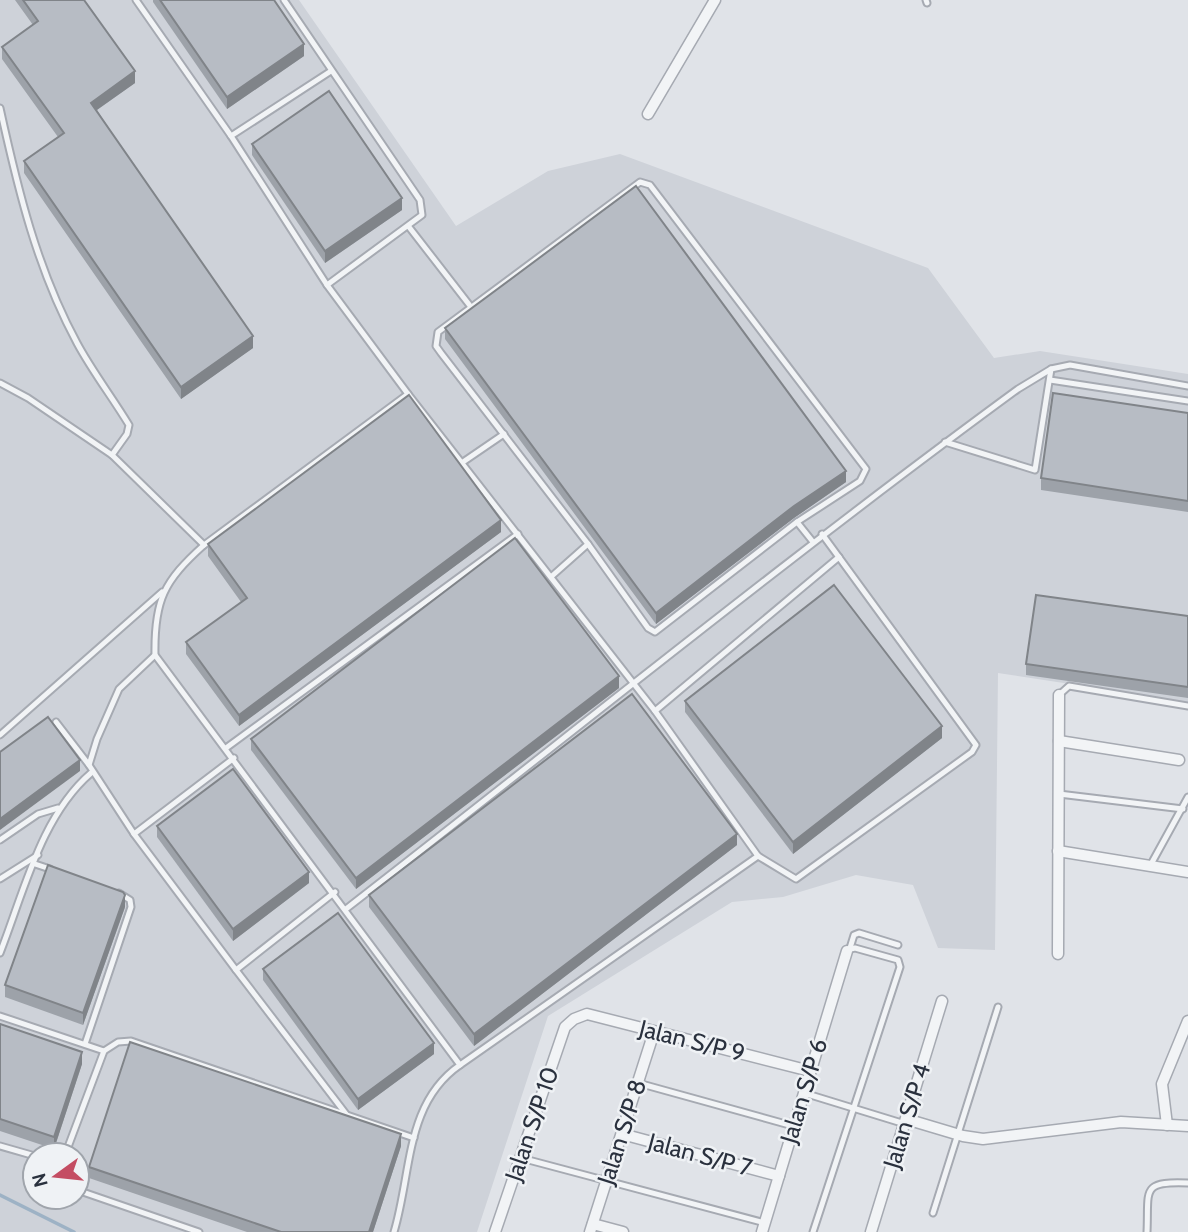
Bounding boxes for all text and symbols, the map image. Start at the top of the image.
street label: Jalan S/P 9 [635,1013,748,1068]
street label: Jalan S/P 6 [774,1035,833,1148]
street label: Jalan S/P 4 [877,1060,936,1173]
street label: Jalan S/P 10 [498,1063,565,1186]
street label: Jalan S/P 8 [591,1076,652,1189]
street label: Jalan S/P 7 [644,1126,755,1182]
north arrow [21,1141,91,1211]
text: N [27,1171,53,1190]

